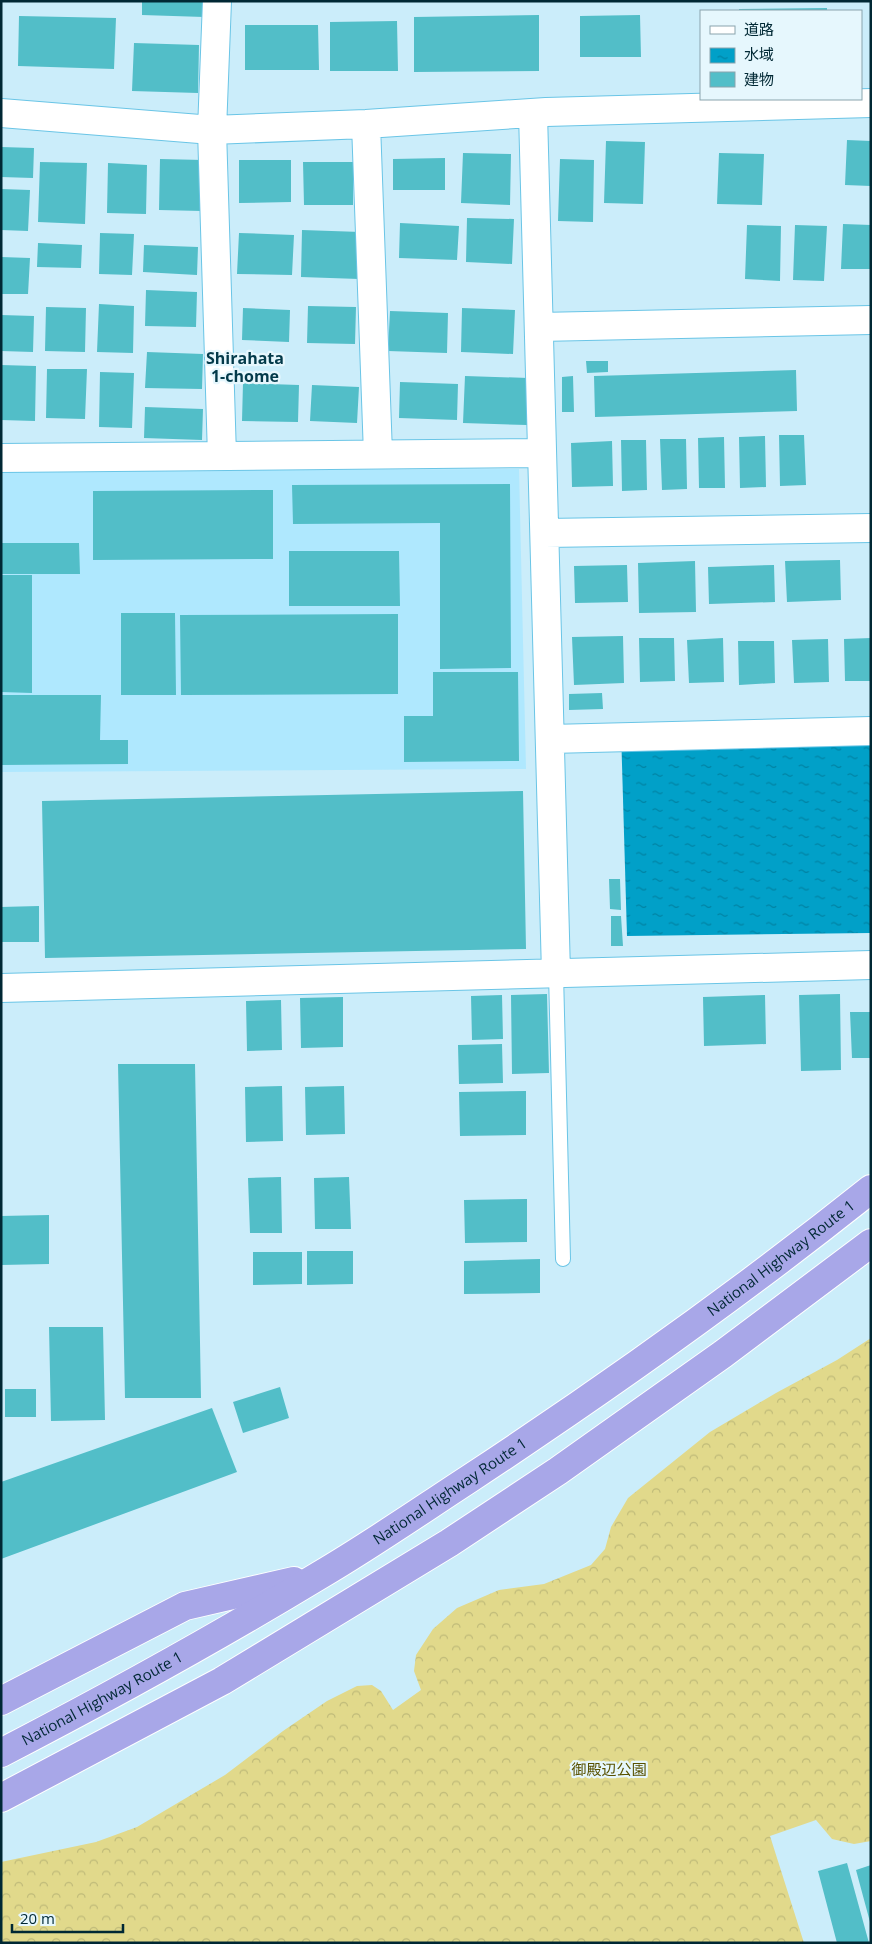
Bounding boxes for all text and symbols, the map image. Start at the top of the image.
legend [700,10,862,100]
text: 道路 [744,19,774,39]
text: 水域 [744,44,774,64]
text: 建物 [744,69,774,89]
district label: Shirahata 1-chome [206,347,284,387]
street label: National Highway Route 1 [703,1195,858,1320]
street label: National Highway Route 1 [369,1432,530,1549]
street label: National Highway Route 1 [18,1646,186,1750]
park label: 御殿辺公園 [571,1759,647,1779]
scale bar [12,1902,124,1934]
text: 20 m [20,1908,55,1928]

